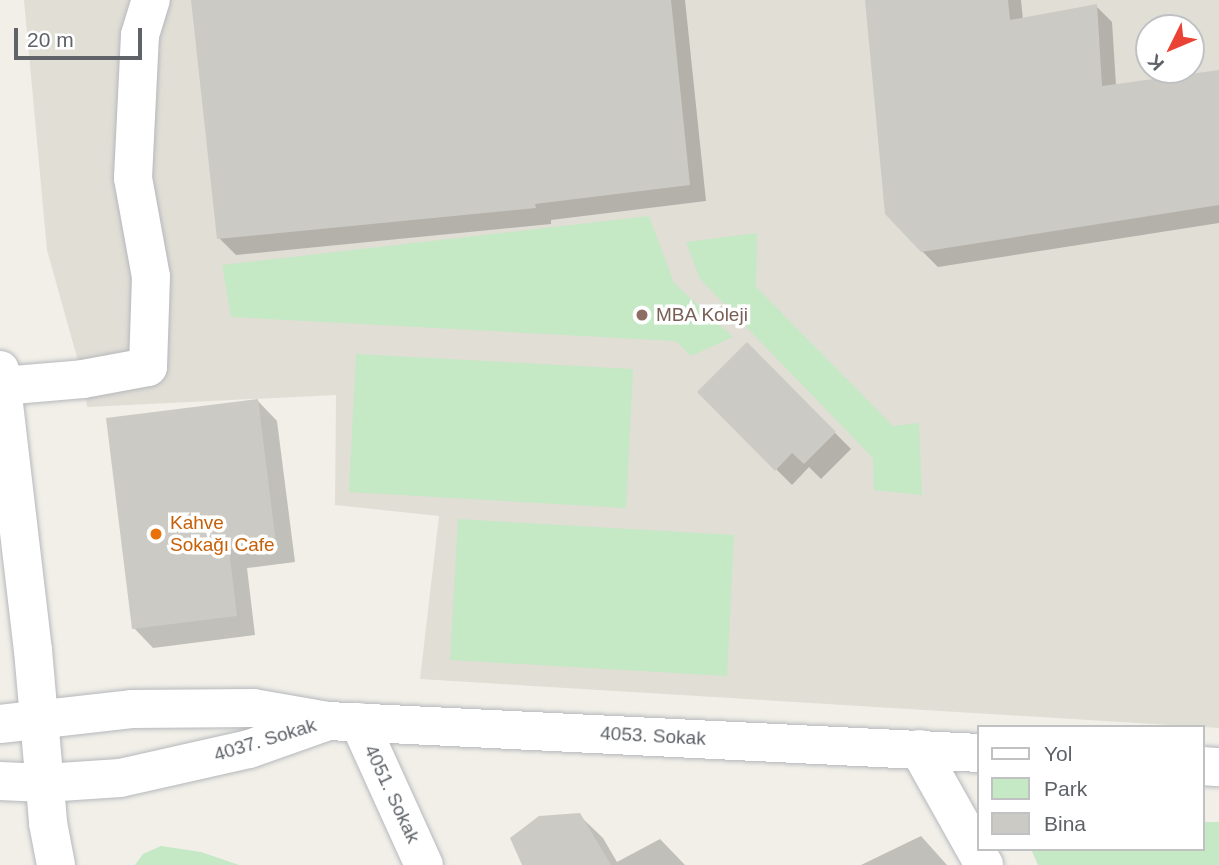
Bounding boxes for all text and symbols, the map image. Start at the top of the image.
scale bar [18,14,145,58]
north arrow [1135,14,1205,84]
text: 20 m [27,28,74,51]
text: K [1143,50,1168,74]
place label: MBA Koleji [656,304,749,326]
marker: MBA Koleji [634,307,650,323]
place label: Kahve Sokağı Cafe [170,512,275,556]
marker: Kahve Sokağı Cafe [148,526,164,542]
street label: 4037. Sokak [211,714,319,766]
street label: 4053. Sokak [600,722,706,750]
legend [978,725,1205,851]
street label: 4051. Sokak [359,741,425,847]
text: Yol [1044,742,1072,765]
text: Park [1044,777,1087,800]
text: Bina [1044,812,1086,835]

